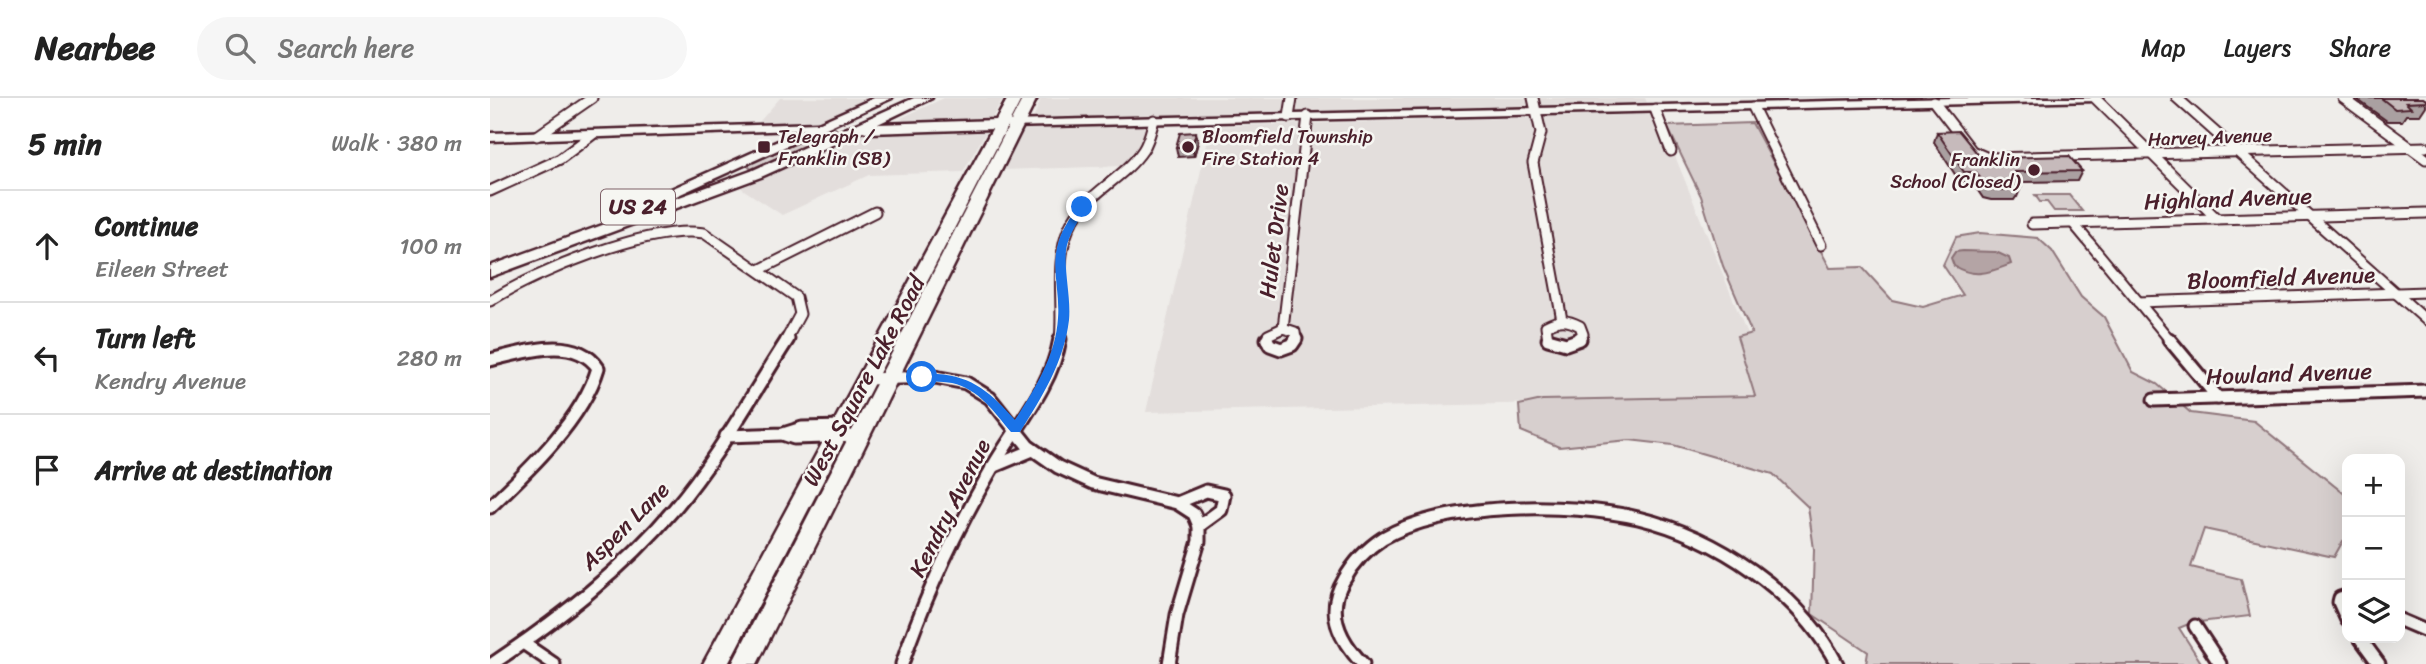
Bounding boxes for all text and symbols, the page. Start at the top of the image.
search box [197,17,687,80]
text: Nearbee [35,19,155,77]
text: Search here [277,25,414,71]
text: Map [2141,27,2186,69]
text: Layers [2224,27,2291,69]
text: Share [2329,27,2391,69]
icon: search [221,29,259,67]
text: 5 min [28,117,102,171]
street label: Harvey Avenue [2147,118,2273,156]
place label: Telegraph / Franklin (SB) [778,120,891,175]
place label: Bloomfield Township Fire Station 4 [1202,120,1373,175]
text: Walk · 380 m [331,123,462,164]
marker: Telegraph / Franklin (SB) [756,139,772,155]
marker: Bloomfield Township Fire Station 4 [1180,139,1196,155]
place label: Franklin School (Closed) [1890,143,2021,198]
marker: Franklin School (Closed) [2026,162,2042,178]
street label: Highland Avenue [2143,176,2313,222]
street label: Hulet Drive [1247,181,1301,301]
road number: US 24 [601,190,675,224]
route end [1066,191,1097,222]
text: Continue [95,203,198,249]
text: 100 m [399,226,462,267]
icon: ahead [28,227,66,265]
text: Eileen Street [95,249,229,290]
street label: Bloomfield Avenue [2186,254,2376,302]
street label: West Square Lake Road [791,267,938,494]
text: Turn left [95,315,195,361]
text: 280 m [397,338,462,379]
icon: left [28,339,66,377]
street label: Howland Avenue [2205,351,2373,397]
text: Kendry Avenue [95,361,246,402]
route start [906,361,937,392]
street label: Kendry Avenue [897,431,1003,585]
text: Arrive at destination [95,447,332,493]
icon: arrive [28,451,66,489]
map controls [2342,454,2405,643]
button: + [2342,454,2405,517]
street label: Aspen Lane [570,471,680,581]
button: − [2342,517,2405,580]
button: layers [2342,580,2405,643]

